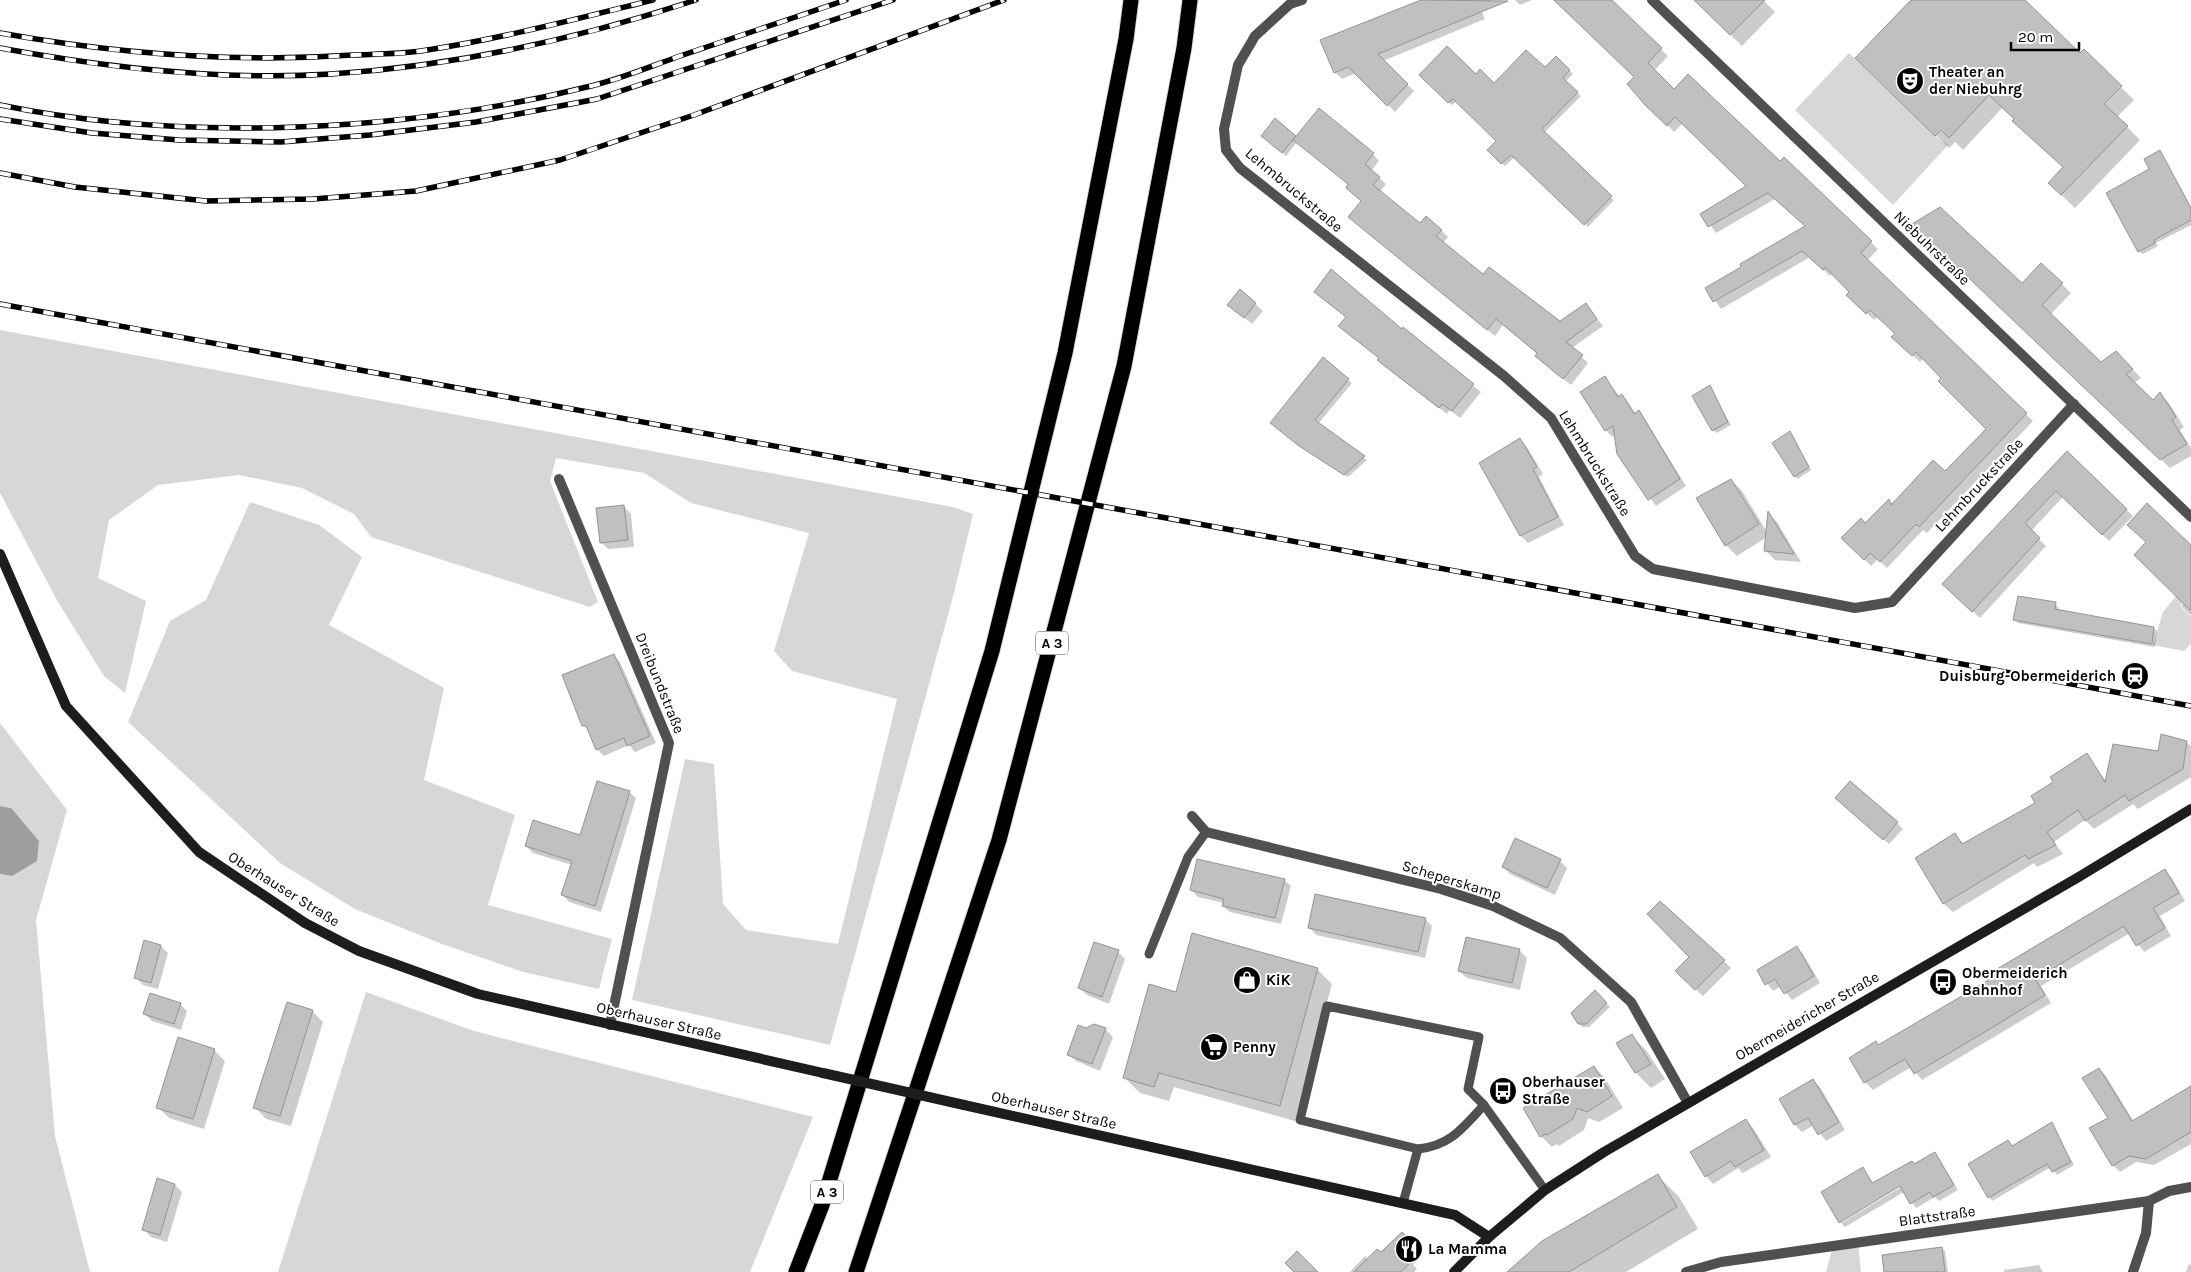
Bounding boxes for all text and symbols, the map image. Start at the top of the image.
scale bar [2011,20,2078,52]
text: 20 m [2018,28,2053,46]
place label: Theater an der Niebuhrg [1929,63,2022,98]
theatre icon: Theater an der Niebuhrg [1895,66,1925,96]
street label: Lehmbruckstraße [1242,144,1346,236]
street label: Niebuhrstraße [1890,207,1974,289]
street label: Lehmbruckstraße [1555,407,1635,519]
street label: Lehmbruckstraße [1931,434,2027,536]
street label: Dreibundstraße [632,630,688,736]
road number: A 3 [1036,632,1068,654]
station icon: Duisburg-Obermeiderich [2120,661,2150,691]
place label: Duisburg-Obermeiderich [1939,667,2116,685]
street label: Oberhauser Straße [225,847,343,931]
street label: Scheperskamp [1400,856,1504,904]
place label: Obermeiderich Bahnhof [1962,964,2068,999]
shop icon: KiK [1232,965,1262,995]
street label: Obermeidericher Straße [1732,967,1882,1065]
bus stop icon: Obermeiderich Bahnhof [1928,967,1958,997]
place label: KiK [1266,971,1291,989]
street label: Oberhauser Straße [595,998,723,1044]
supermarket icon: Penny [1199,1032,1229,1062]
place label: Penny [1233,1038,1276,1056]
place label: Oberhauser Straße [1522,1073,1605,1108]
bus stop icon: Oberhauser Straße [1488,1076,1518,1106]
street label: Oberhauser Straße [990,1087,1118,1133]
road number: A 3 [811,1180,843,1204]
street label: Blattstraße [1898,1202,1976,1230]
restaurant icon: La Mamma [1394,1234,1424,1264]
place label: La Mamma [1428,1240,1507,1258]

